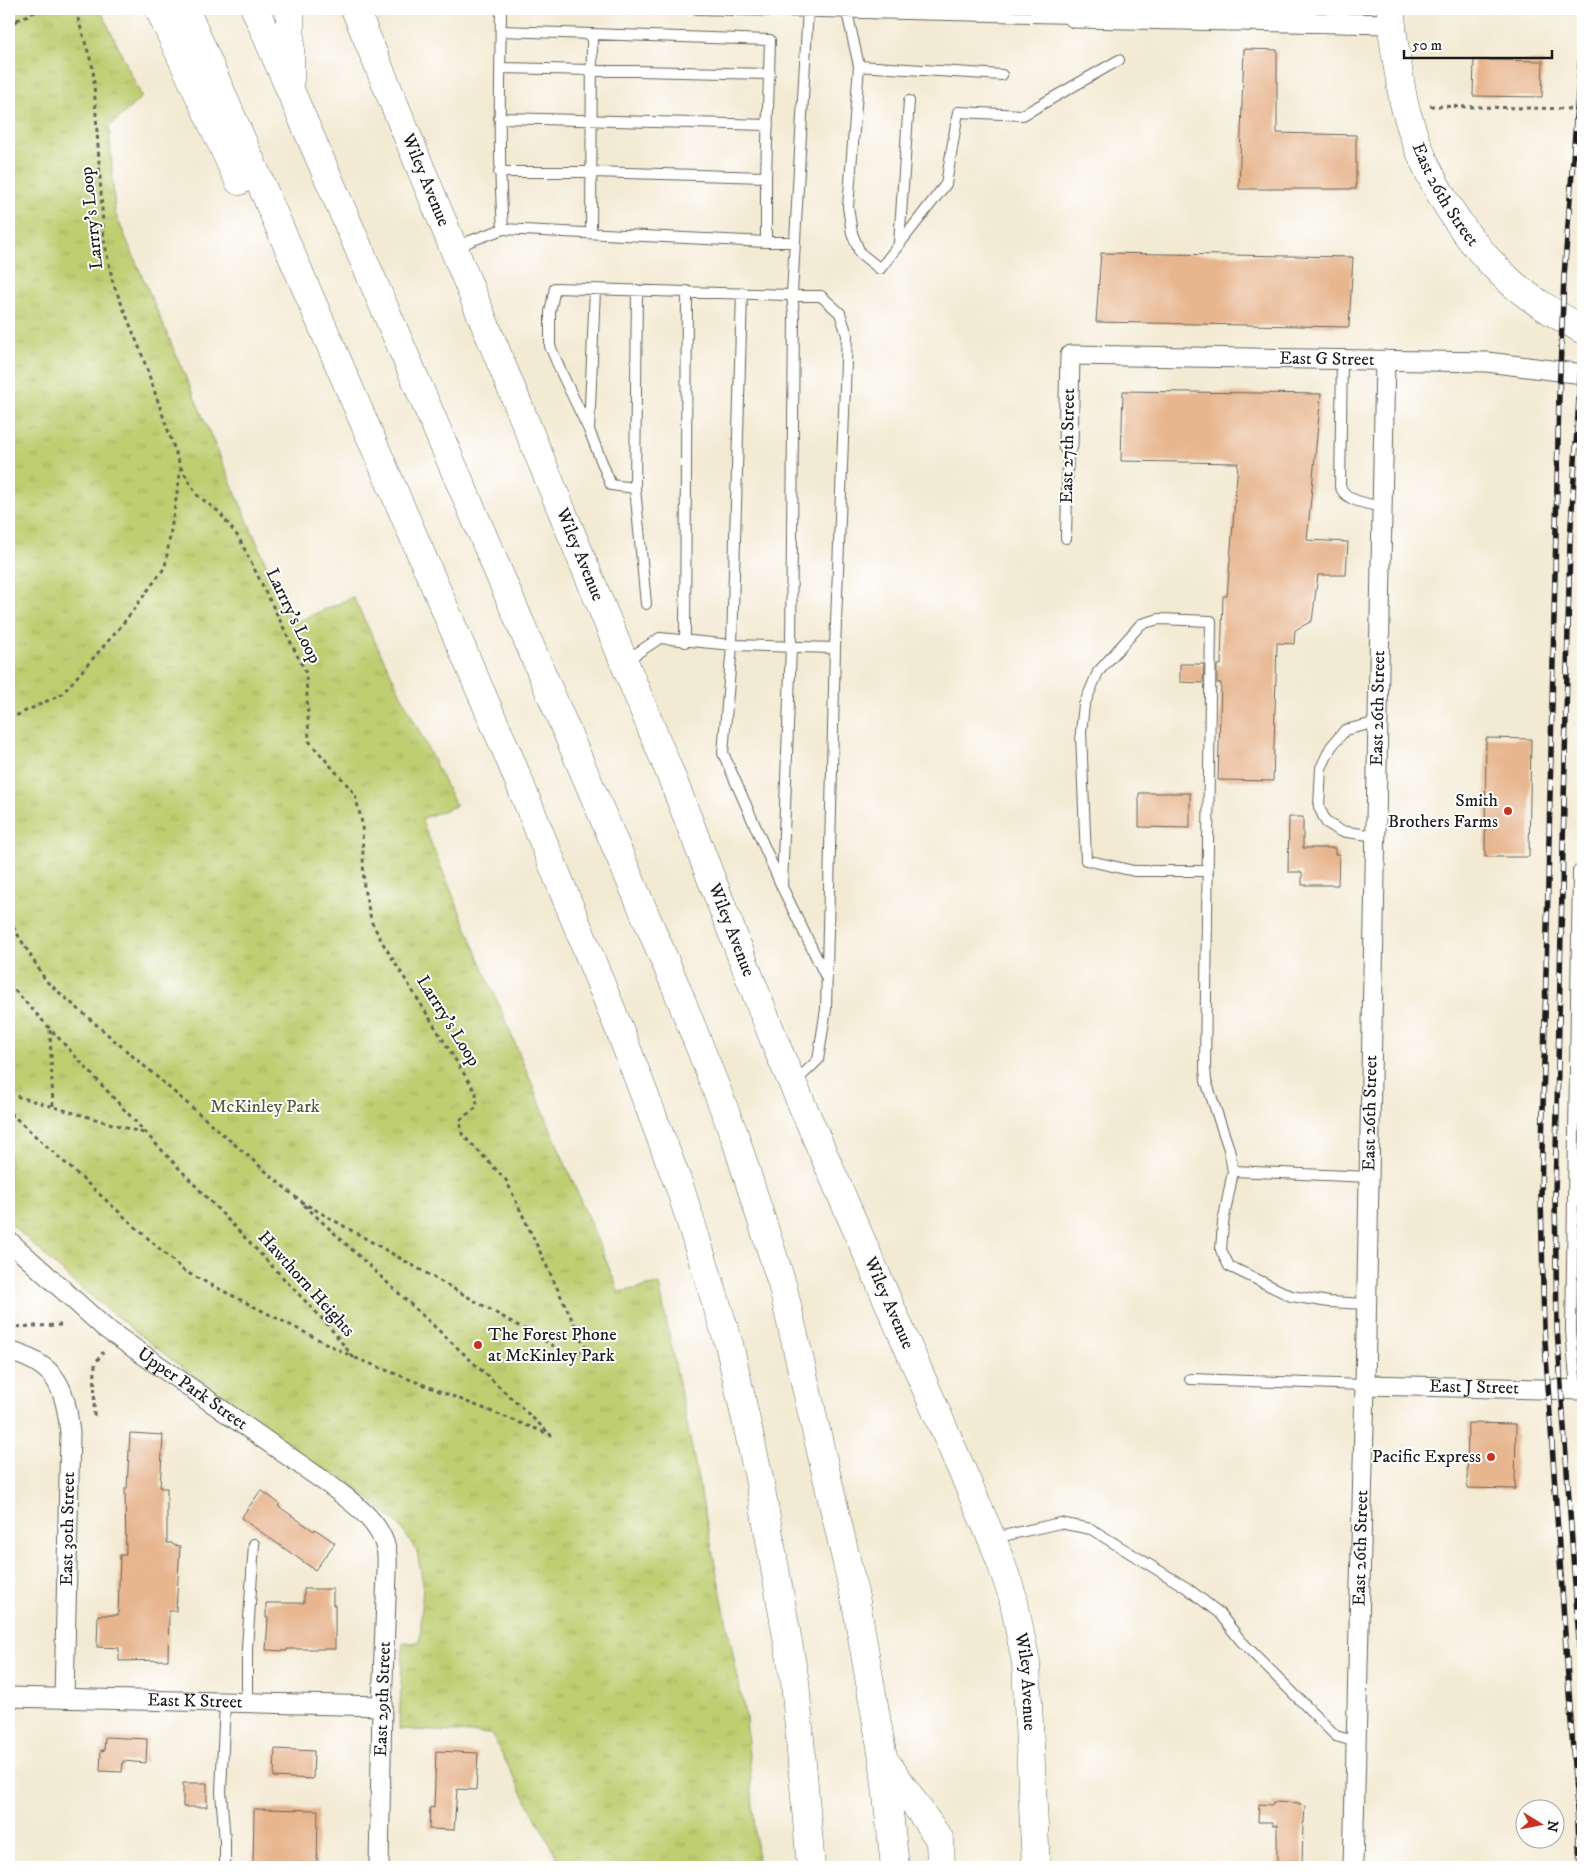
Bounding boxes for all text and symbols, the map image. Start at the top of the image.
scale bar [1404,28,1552,60]
text: 50 m [1412,36,1442,55]
street label: Wiley Avenue [396,129,454,230]
street label: East 26th Street [1407,140,1483,251]
street label: Larrry's Loop [76,166,108,270]
street label: East G Street [1279,348,1375,371]
street label: East 27th Street [1056,388,1080,504]
street label: Wiley Avenue [551,504,609,604]
street label: Larrry's Loop [260,565,326,667]
street label: East 26th Street [1366,650,1390,766]
place label: Smith Brothers Farms [1388,790,1499,833]
marker: Smith Brothers Farms [1502,805,1514,817]
street label: Wiley Avenue [703,879,759,980]
street label: Larrry's Loop [411,971,485,1071]
street label: East 26th Street [1358,1055,1382,1171]
park label: McKinley Park [210,1096,320,1118]
street label: Hawthorn Heights [253,1227,359,1341]
street label: Wiley Avenue [859,1253,919,1353]
place label: The Forest Phone at McKinley Park [488,1324,617,1367]
marker: The Forest Phone at McKinley Park [472,1339,484,1351]
street label: Upper Park Street [133,1343,252,1435]
street label: East J Street [1429,1375,1519,1400]
place label: Pacific Express [1372,1446,1481,1468]
marker: Pacific Express [1485,1451,1497,1463]
street label: East 30th Street [56,1472,80,1586]
street label: East 26th Street [1349,1490,1373,1606]
street label: Wiley Avenue [1009,1630,1040,1731]
street label: East 29th Street [370,1641,396,1757]
street label: East K Street [147,1689,243,1714]
north arrow [1514,1798,1564,1848]
text: N [1542,1819,1562,1834]

